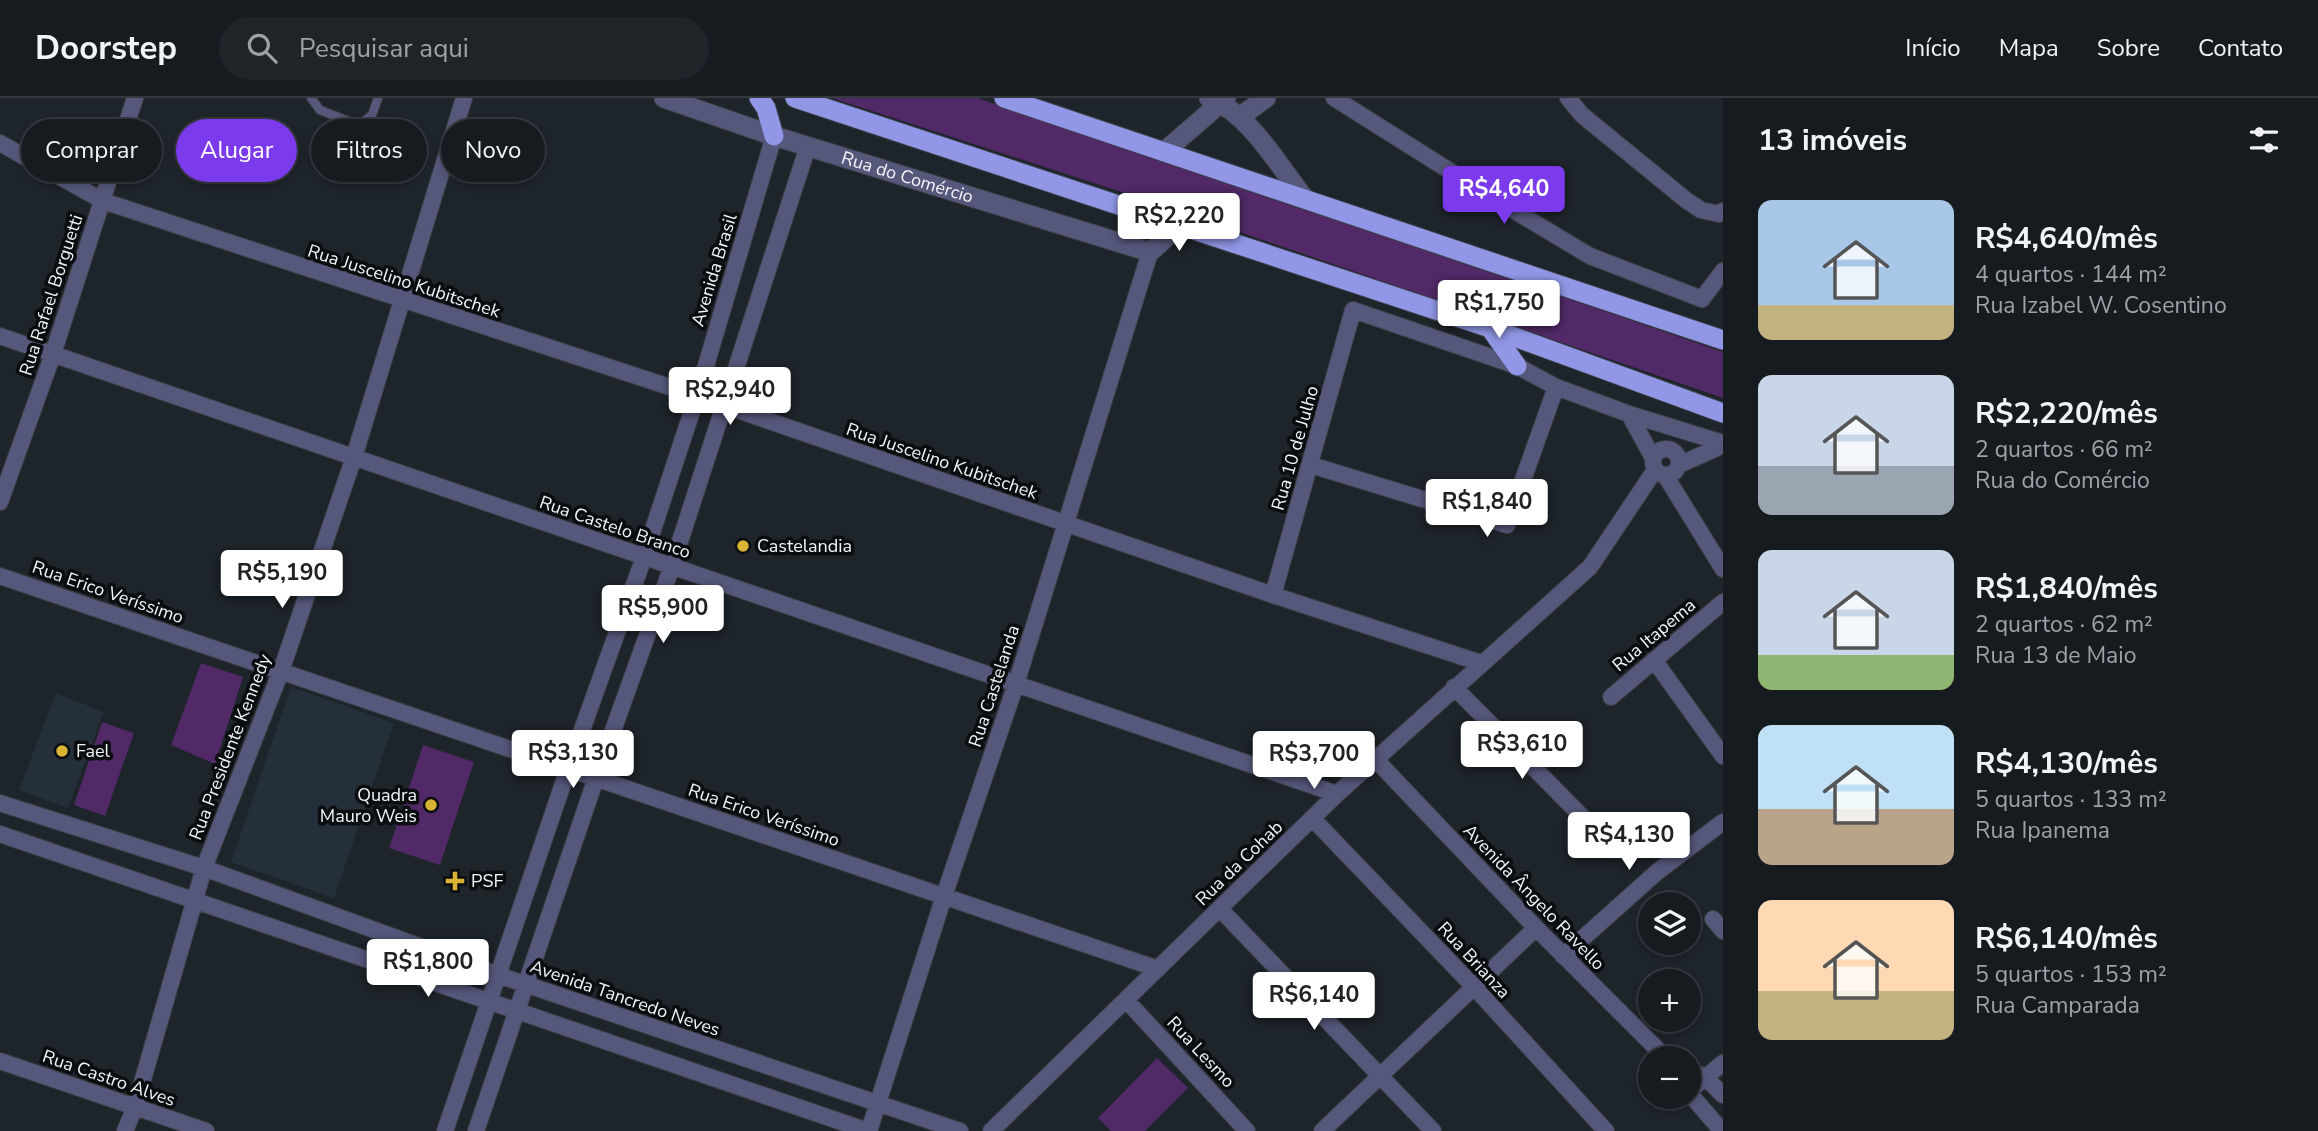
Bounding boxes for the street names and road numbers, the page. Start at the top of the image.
street label: Rua do Comércio [838,146,976,209]
street label: Avenida Brasil [685,210,743,329]
street label: Rua Rafael Borguetti [14,211,88,379]
street label: Rua Juscelino Kubitschek [305,239,504,324]
street label: Rua 10 de Julho [1266,383,1324,513]
street label: Rua Juscelino Kubitschek [843,417,1042,505]
street label: Rua Castelo Branco [536,490,694,564]
street label: Rua Erico Veríssimo [29,555,187,629]
street label: Rua Itapema [1607,593,1701,677]
street label: Rua Castelanda [963,622,1025,750]
street label: Rua Presidente Kennedy [183,650,277,843]
street label: Rua Erico Veríssimo [685,778,843,852]
street label: Rua da Cohab [1190,815,1288,911]
street label: Avenida Ângelo Ravello [1458,819,1610,975]
street label: Rua Brianza [1432,916,1516,1004]
street label: Avenida Tancredo Neves [527,954,723,1042]
street label: Rua Lesmo [1162,1011,1240,1093]
street label: Rua Castro Alves [39,1044,179,1112]

